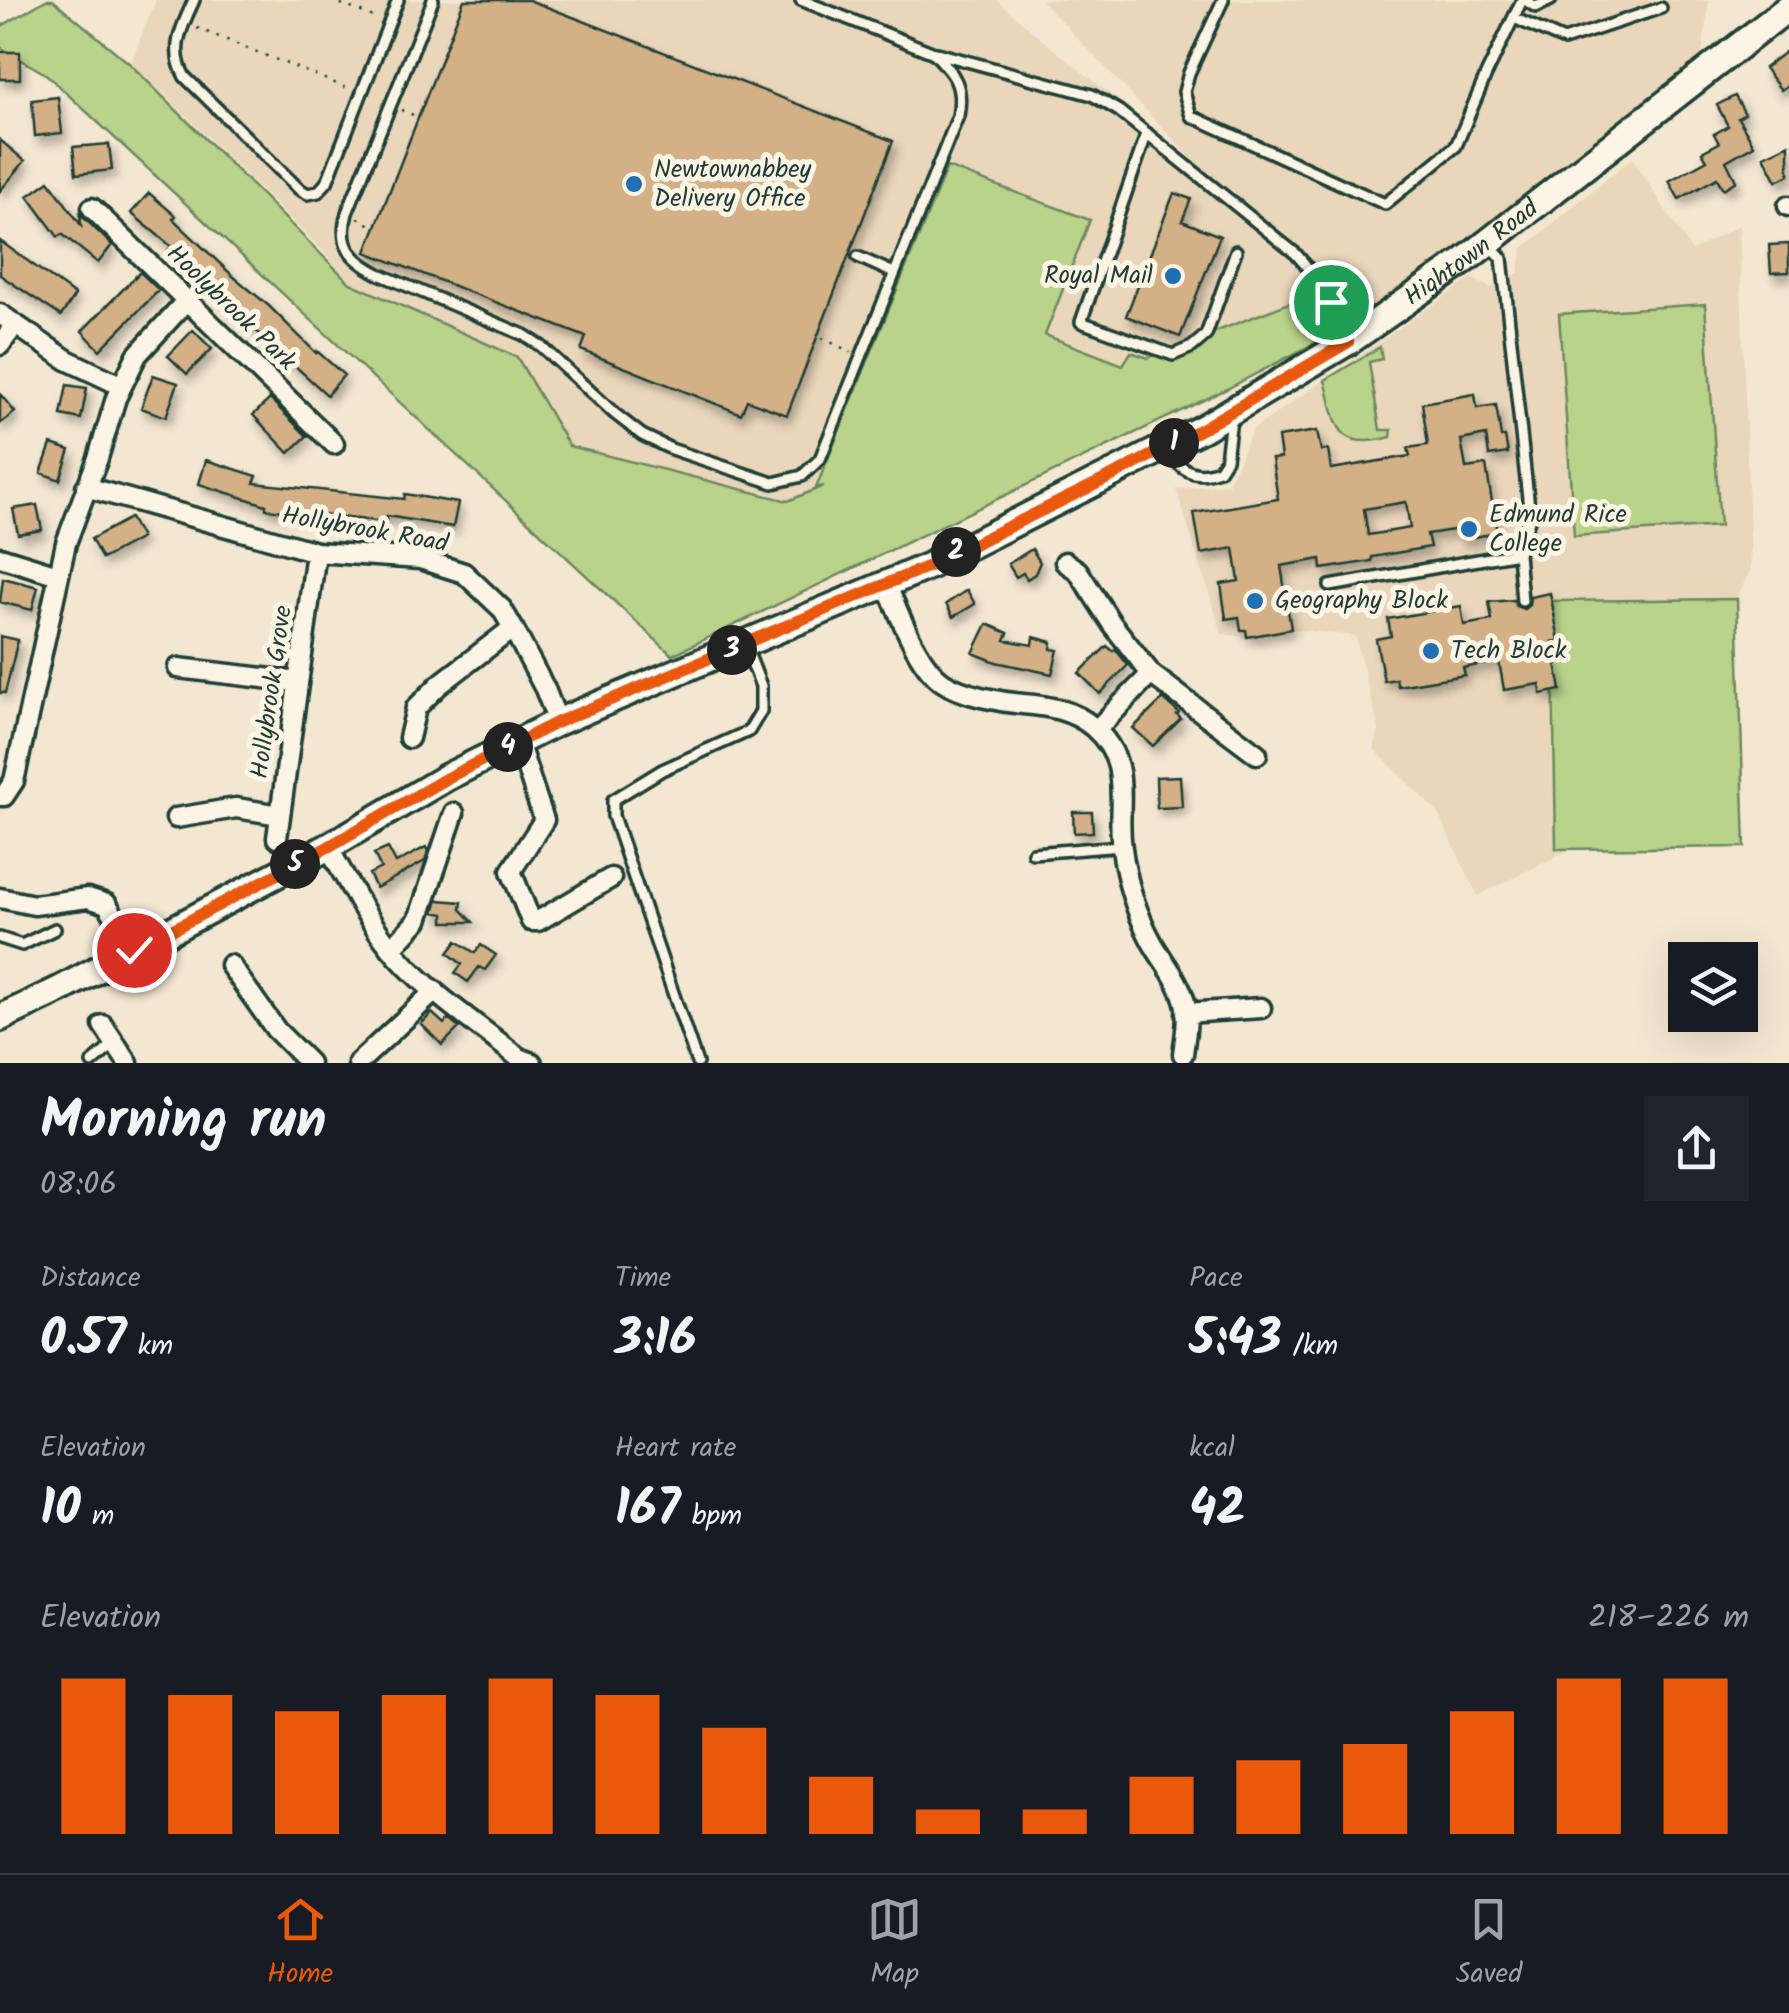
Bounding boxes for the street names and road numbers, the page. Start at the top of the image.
street label: Hightown Road [1396,189,1549,317]
street label: Hoolybrook Park [157,235,306,381]
street label: Hollybrook Road [279,496,453,565]
street label: Hollybrook Grove [240,603,304,781]

